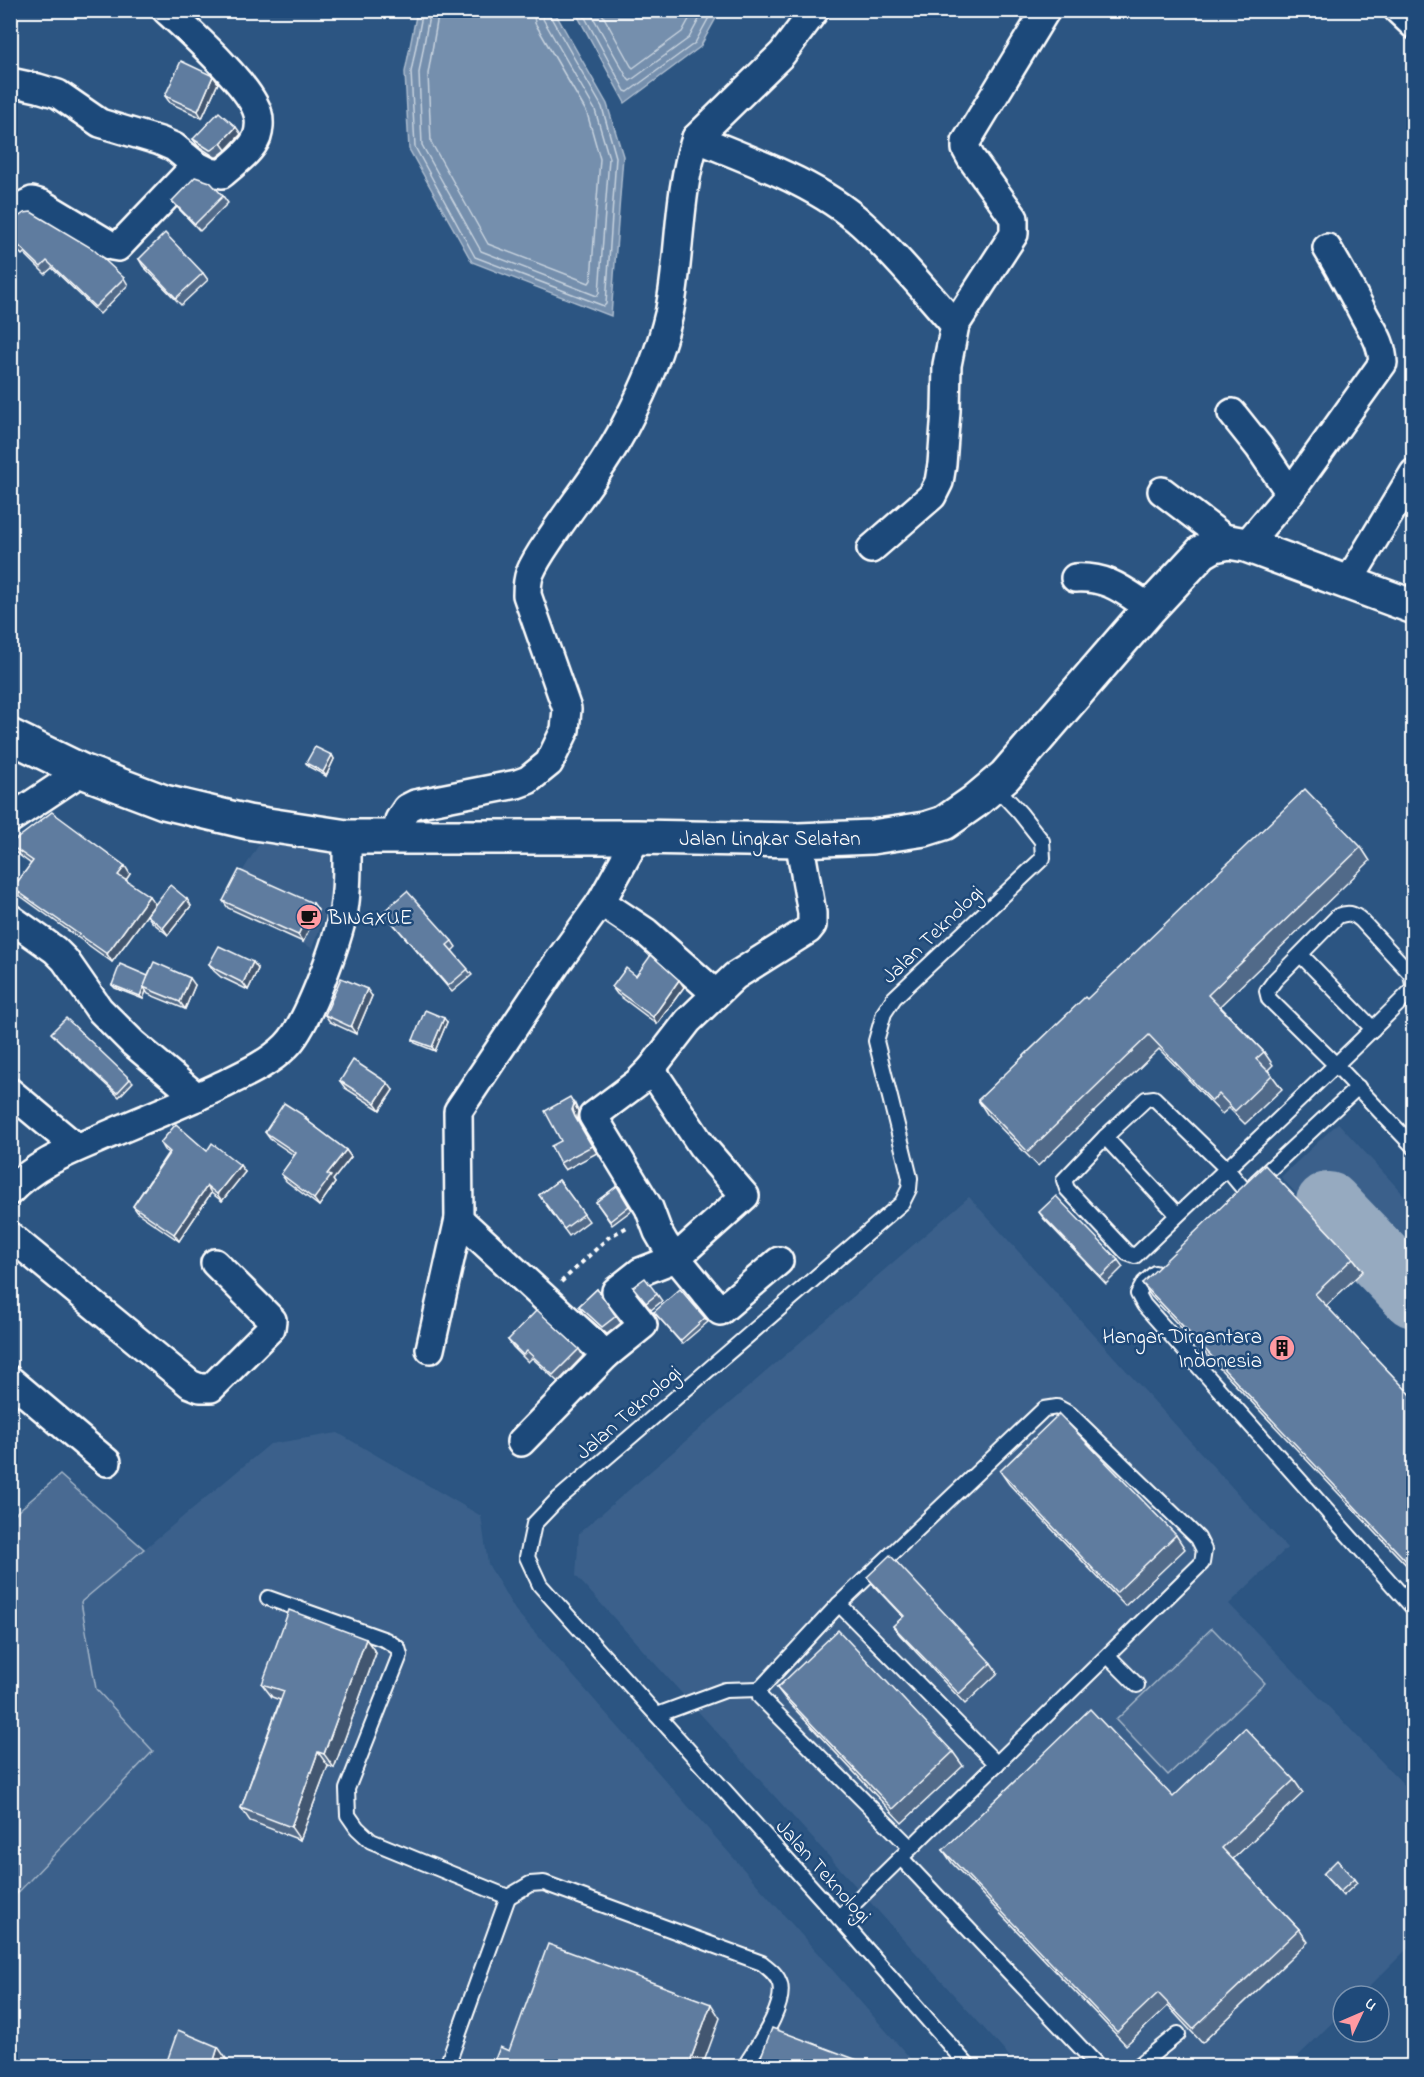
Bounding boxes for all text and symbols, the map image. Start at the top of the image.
street label: Jalan Lingkar Selatan [679,825,861,857]
street label: Jalan Teknologi [876,879,992,993]
cafe icon: BINGXUE [294,902,324,932]
place label: BINGXUE [327,904,413,934]
place label: Hangar Dirgantara Indonesia [1102,1323,1262,1377]
building icon: Hangar Dirgantara Indonesia [1267,1333,1297,1363]
street label: Jalan Teknologi [570,1359,690,1469]
street label: Jalan Teknologi [766,1814,877,1932]
north arrow [1331,1984,1391,2044]
text: U [1358,1993,1383,2017]

